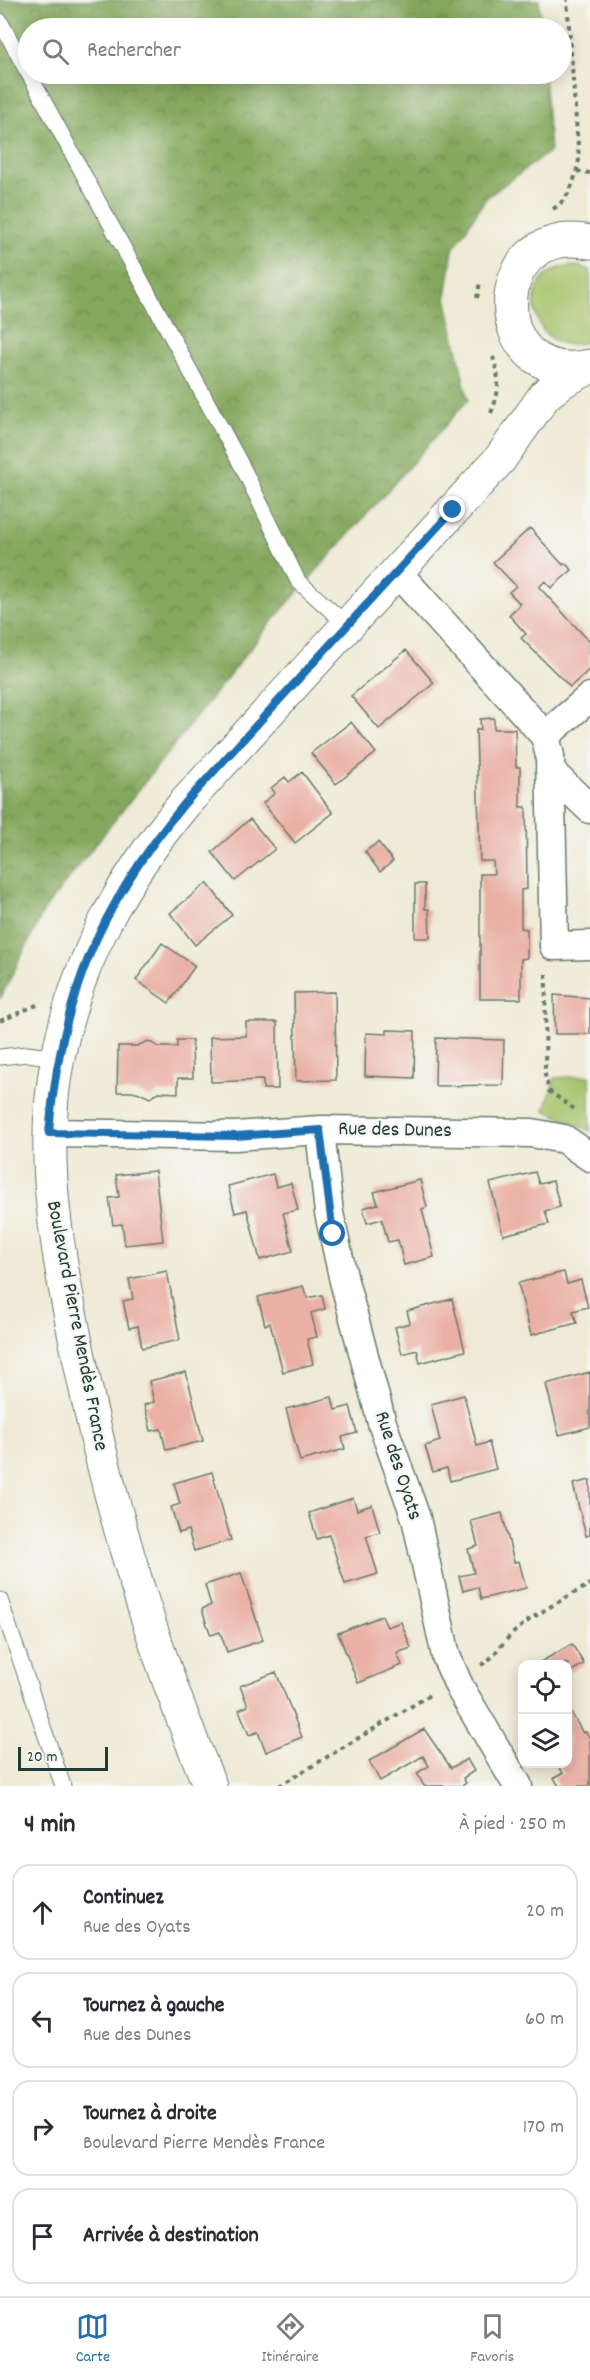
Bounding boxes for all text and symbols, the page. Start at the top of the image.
search box [18,18,572,84]
icon: search [39,35,72,68]
text: Rechercher [87,36,181,67]
route end [439,496,465,522]
street label: Rue des Dunes [338,1115,452,1147]
street label: Boulevard Pierre Mendès France [37,1198,115,1454]
route start [319,1220,345,1246]
street label: Rue des Oyats [365,1408,429,1524]
map controls [518,1660,572,1768]
button: locate [518,1660,572,1714]
button: layers [518,1714,572,1768]
scale bar [18,1744,108,1772]
text: 20 m [27,1746,57,1769]
text: 4 min [24,1807,75,1844]
text: À pied · 250 m [459,1811,566,1839]
text: Continuez [83,1883,164,1914]
icon: ahead [26,1896,59,1929]
text: 20 m [526,1898,564,1926]
text: Rue des Oyats [83,1914,191,1942]
text: Tournez à gauche [83,1991,225,2022]
icon: left [26,2004,59,2037]
text: 60 m [525,2006,564,2034]
text: Rue des Dunes [83,2022,191,2050]
text: Tournez à droite [83,2099,217,2130]
icon: right [26,2112,59,2145]
text: 170 m [523,2114,564,2142]
text: Boulevard Pierre Mendès France [83,2130,325,2158]
icon: arrive [26,2220,59,2253]
text: Arrivée à destination [83,2221,259,2252]
tab: Carte [76,2310,110,2369]
tab: Itinéraire [261,2310,319,2369]
tab: Favoris [470,2310,514,2369]

